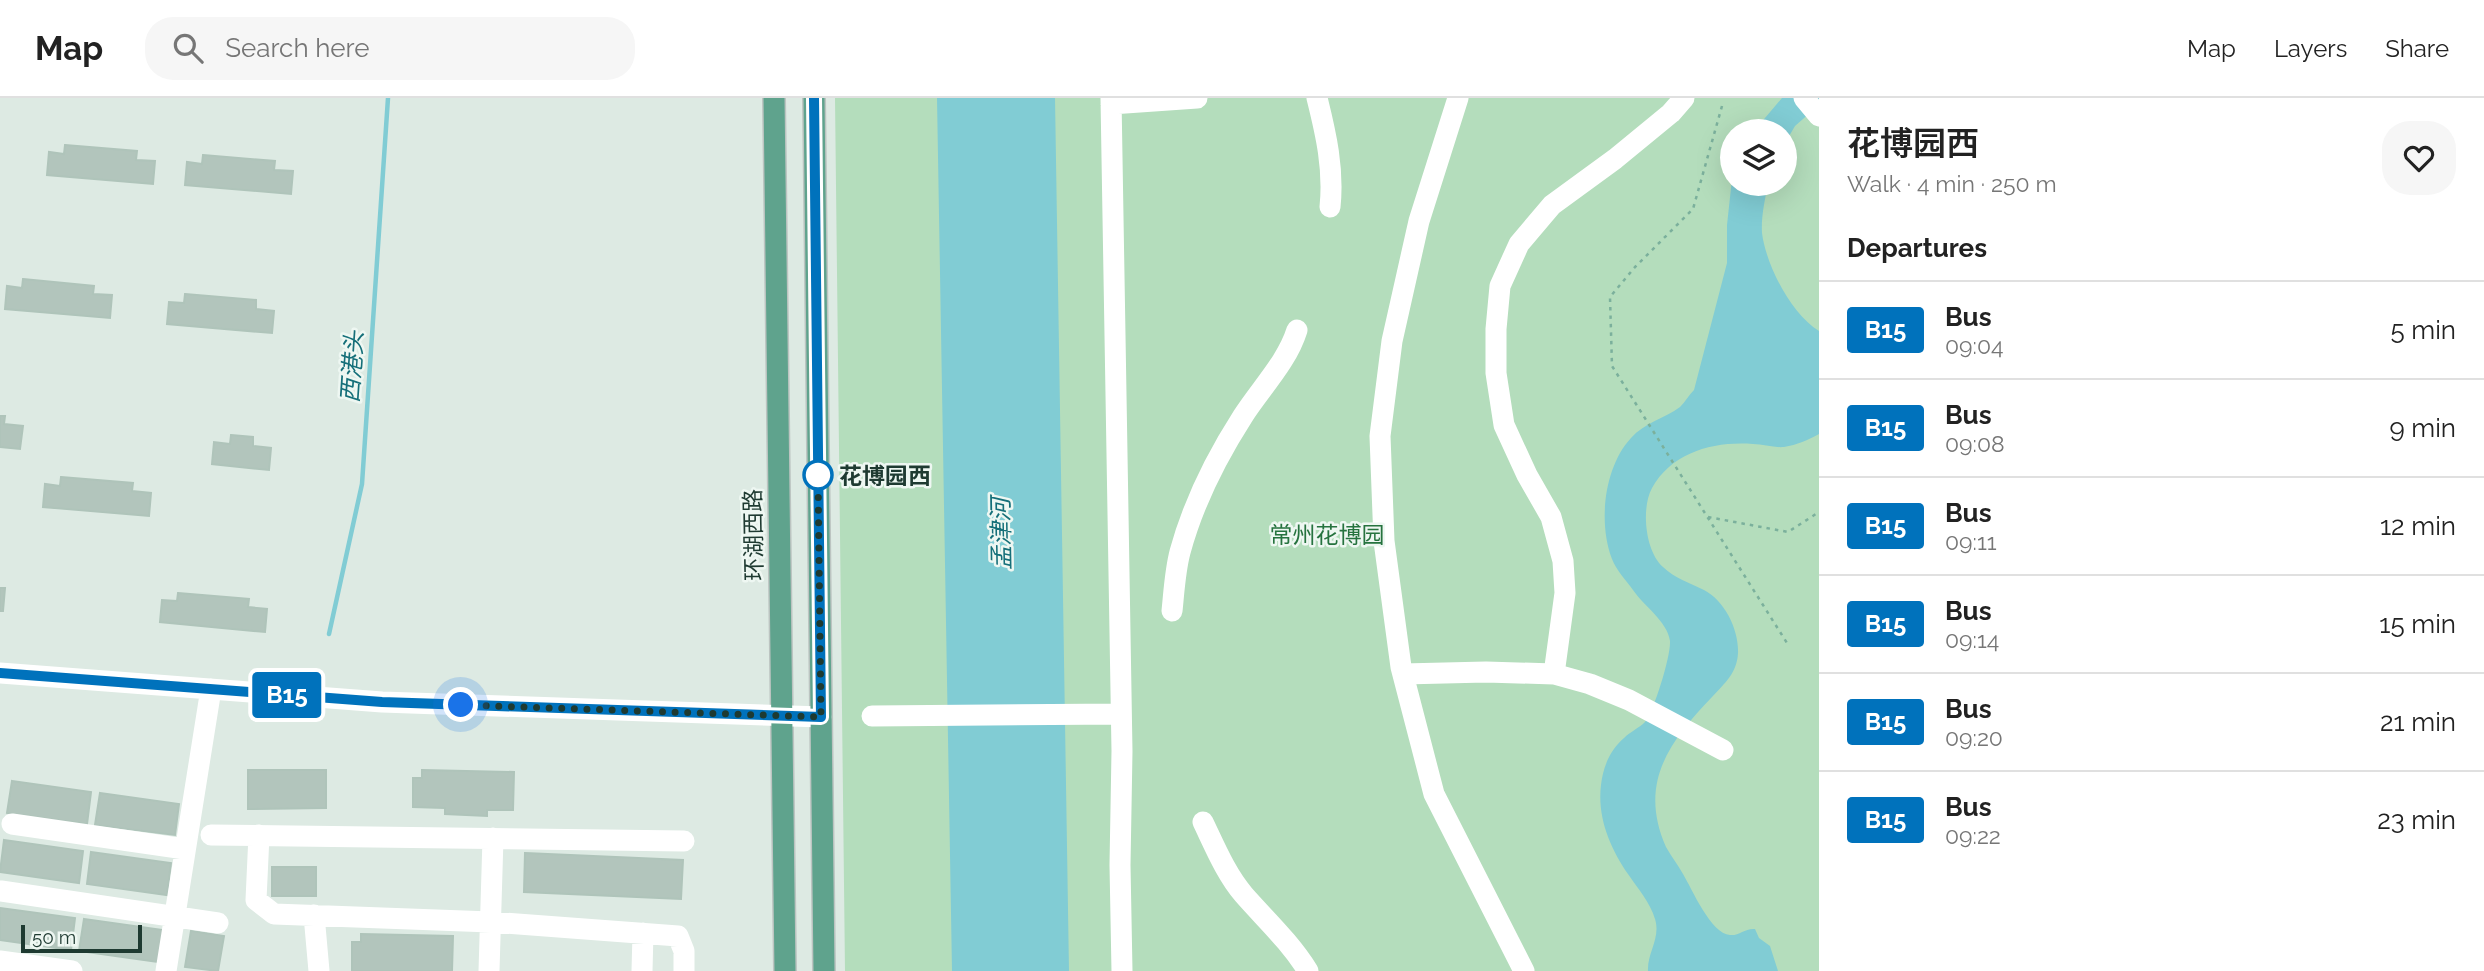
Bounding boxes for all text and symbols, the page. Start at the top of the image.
search box [145,17,635,80]
text: Map [35,29,103,68]
icon: search [169,29,207,67]
text: Search here [225,33,370,63]
text: Map [2187,34,2236,63]
text: Layers [2274,34,2347,63]
text: Share [2385,34,2449,63]
map controls [1720,119,1797,196]
button: layers [1720,119,1797,196]
button: heart [2382,121,2456,195]
text: 花博园西 [1847,124,1979,163]
text: Walk · 4 min · 250 m [1847,170,2057,197]
text: Departures [1847,233,1987,263]
text: Bus [1945,302,1992,332]
text: B15 [1865,315,1906,344]
text: 5 min [2390,315,2456,345]
water label: 西港头 [335,329,369,404]
text: 09:04 [1945,332,2004,359]
text: Bus [1945,400,1992,430]
text: B15 [1865,413,1906,442]
text: 9 min [2389,413,2456,443]
text: 09:08 [1945,430,2005,457]
marker: 花博园西 [803,460,833,490]
place label: 花博园西 [839,462,931,489]
street label: 环湖西路 [739,489,767,581]
water label: 孟津河 [986,494,1016,570]
text: Bus [1945,498,1992,528]
text: B15 [1865,511,1906,540]
text: 12 min [2380,511,2456,541]
park label: 常州花博园 [1270,521,1385,548]
text: 09:11 [1945,528,1997,555]
text: Bus [1945,596,1992,626]
text: B15 [1865,609,1906,638]
text: 15 min [2379,609,2456,639]
text: 09:14 [1945,626,1999,653]
line badge: B15 [247,672,327,718]
text: B15 [266,680,308,709]
your location [443,687,478,722]
text: Bus [1945,694,1992,724]
text: B15 [1865,707,1906,736]
text: 21 min [2380,707,2456,737]
text: 09:20 [1945,724,2003,751]
text: Bus [1945,792,1992,822]
text: B15 [1865,805,1906,834]
text: 23 min [2377,805,2456,835]
text: 09:22 [1945,822,2001,849]
scale bar [21,922,142,954]
text: 50 m [32,926,76,948]

